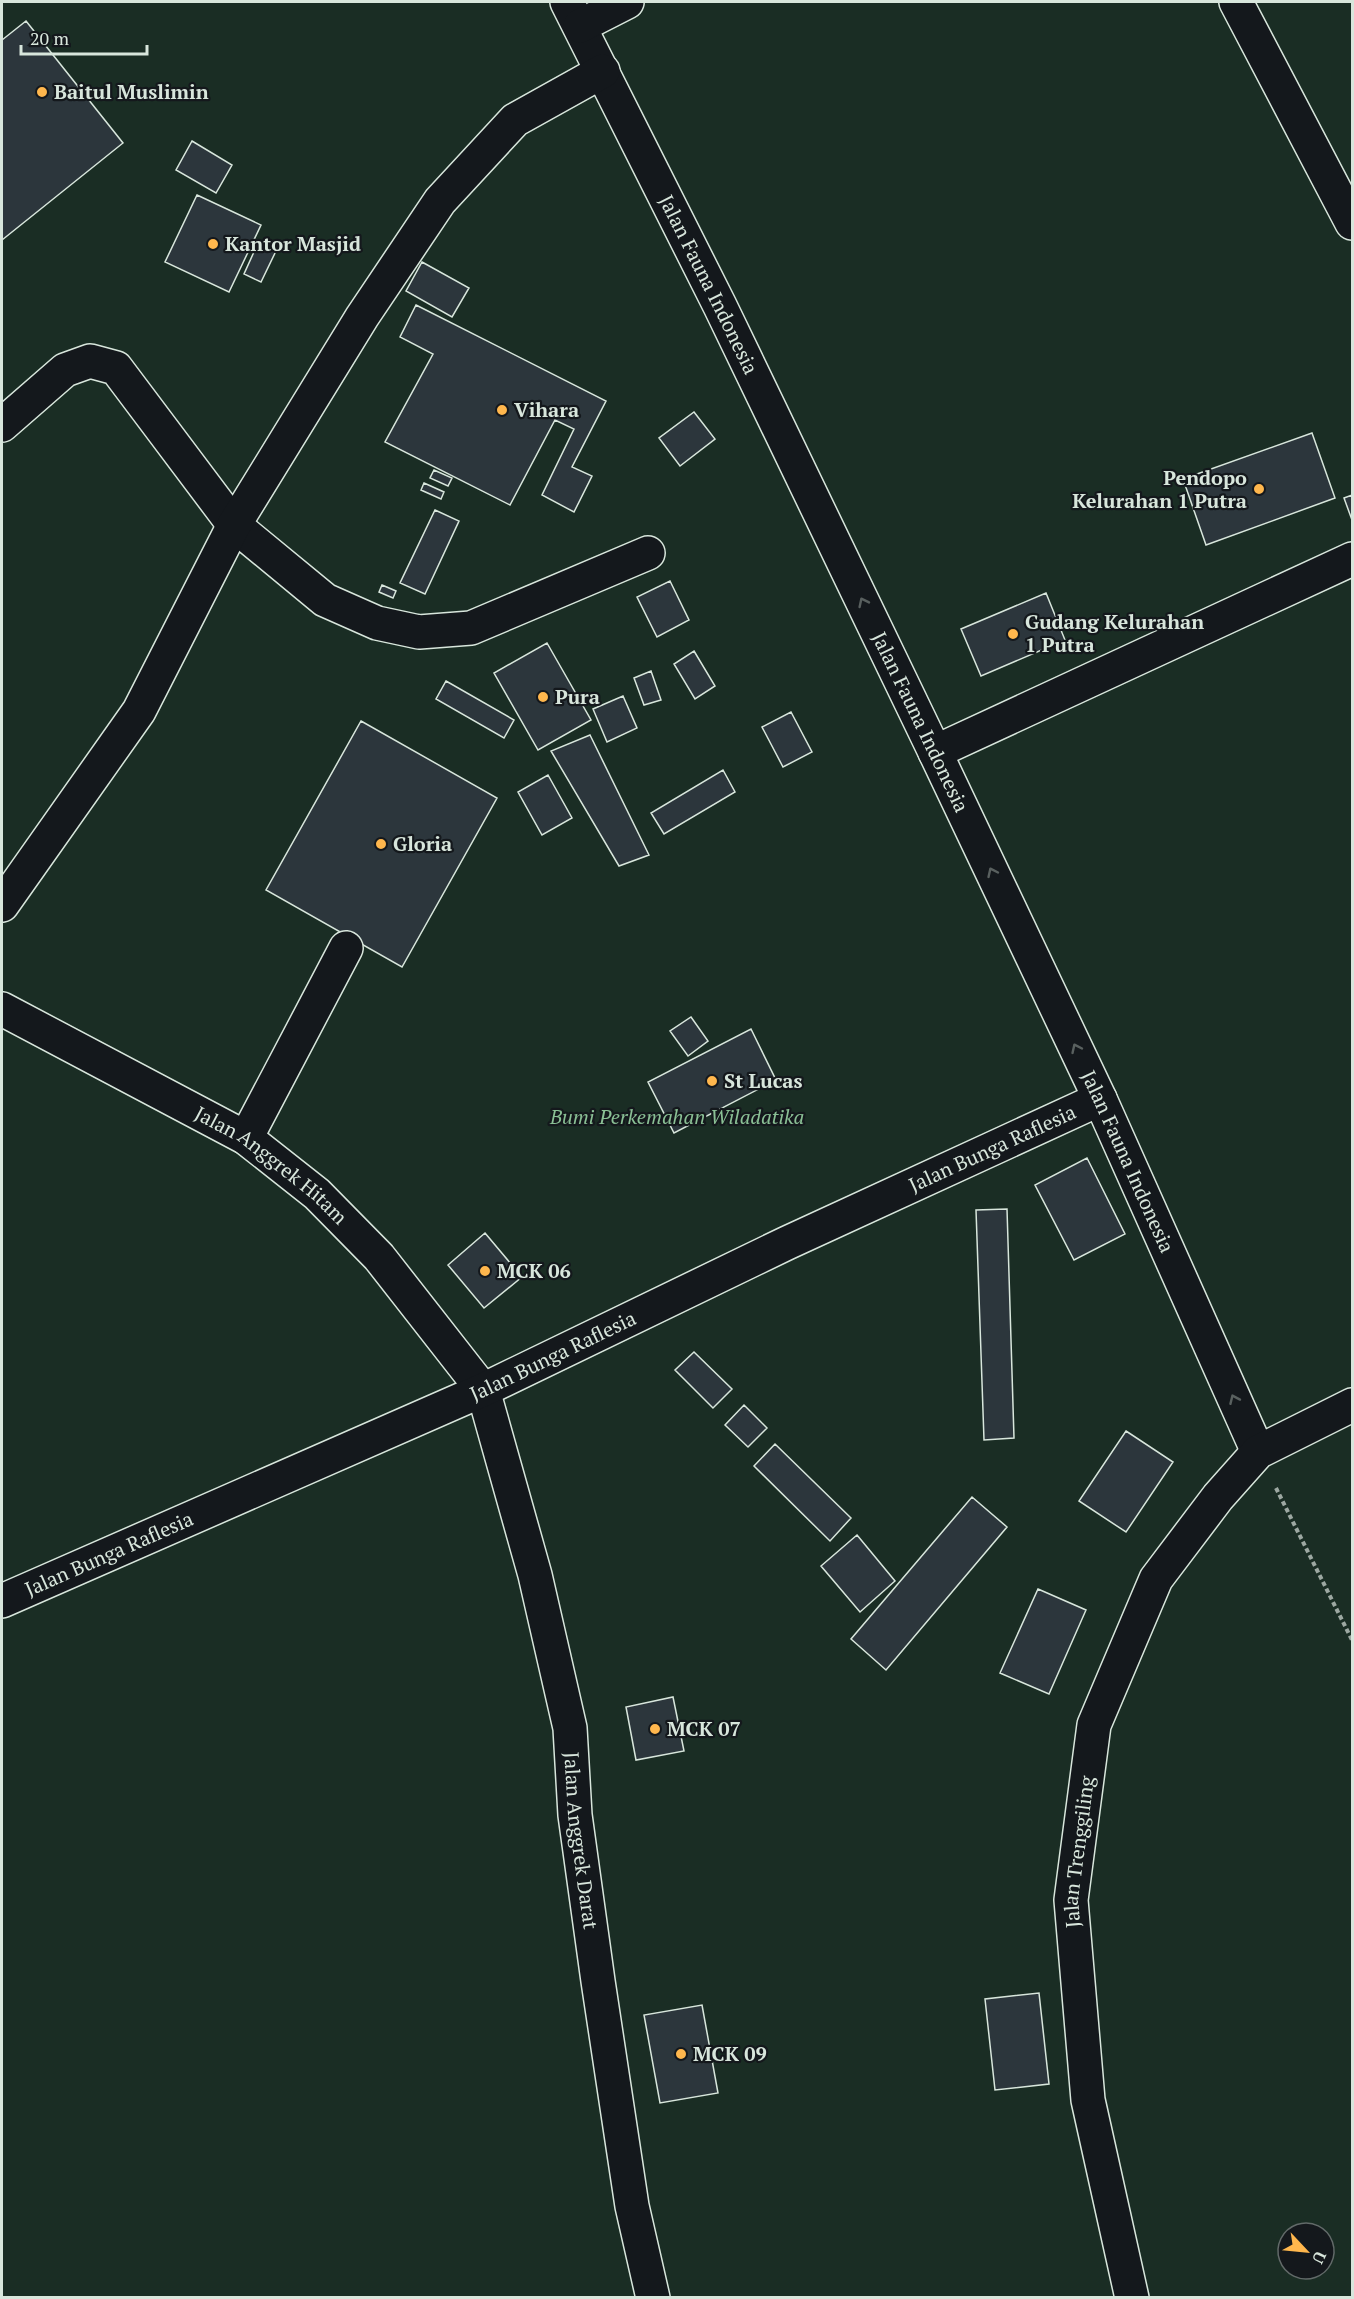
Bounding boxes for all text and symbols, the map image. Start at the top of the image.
scale bar [21,18,147,56]
text: 20 m [30,26,70,50]
place label: Baitul Muslimin [54,78,209,105]
marker: Baitul Muslimin [35,85,49,99]
street label: Jalan Fauna Indonesia [653,190,765,378]
place label: Kantor Masjid [225,230,361,257]
marker: Kantor Masjid [206,237,220,251]
place label: Vihara [514,396,579,423]
marker: Vihara [495,403,509,417]
place label: Pendopo Kelurahan 1 Putra [1072,464,1247,514]
marker: Pendopo Kelurahan 1 Putra [1252,482,1266,496]
one-way arrow [858,597,870,608]
place label: Gudang Kelurahan 1 Putra [1025,608,1204,658]
street label: Jalan Fauna Indonesia [866,627,976,816]
marker: Gudang Kelurahan 1 Putra [1006,627,1020,641]
place label: Pura [555,683,600,710]
marker: Pura [536,690,550,704]
place label: Gloria [393,830,452,857]
marker: Gloria [374,837,388,851]
one-way arrow [988,868,1000,879]
one-way arrow [1072,1044,1084,1055]
street label: Jalan Fauna Indonesia [1075,1066,1181,1257]
place label: St Lucas [724,1067,803,1094]
marker: St Lucas [705,1074,719,1088]
street label: Jalan Bunga Raflesia [904,1098,1080,1198]
street label: Jalan Anggrek Hitam [190,1099,353,1230]
park label: Bumi Perkemahan Wiladatika [549,1103,804,1130]
place label: MCK 06 [497,1257,571,1284]
marker: MCK 06 [478,1264,492,1278]
street label: Jalan Bunga Raflesia [466,1304,640,1407]
one-way arrow [1229,1394,1241,1405]
street label: Jalan Bunga Raflesia [21,1505,197,1602]
place label: MCK 07 [667,1715,741,1742]
marker: MCK 07 [648,1722,662,1736]
street label: Jalan Anggrek Darat [558,1751,605,1932]
street label: Jalan Trenggiling [1056,1774,1100,1929]
place label: MCK 09 [693,2040,767,2067]
marker: MCK 09 [674,2047,688,2061]
north arrow [1276,2221,1336,2281]
text: U [1307,2248,1332,2268]

